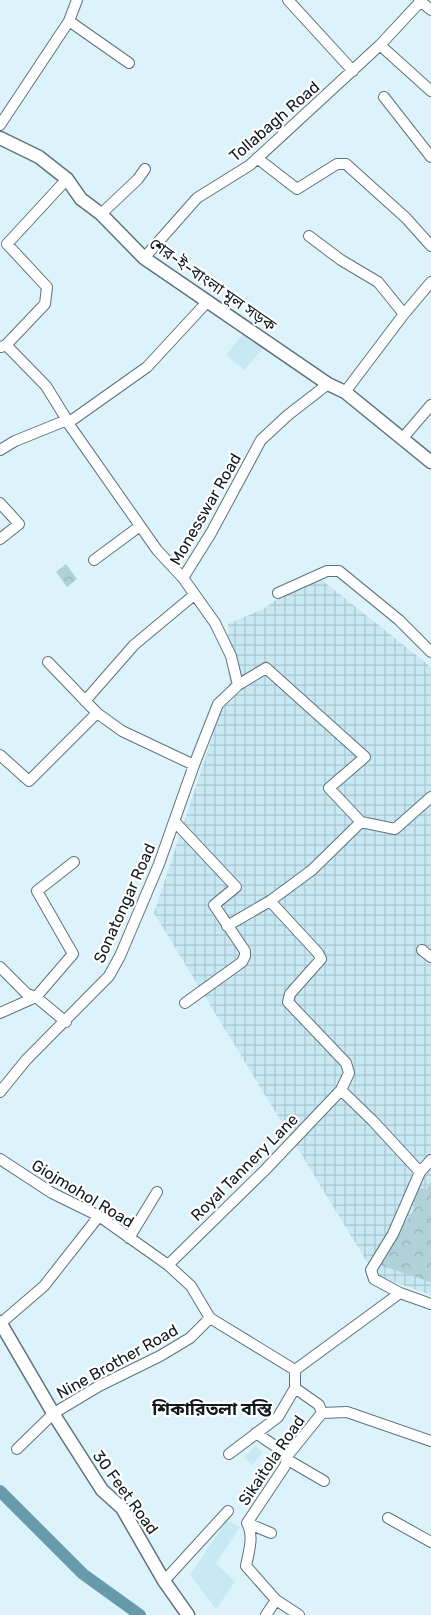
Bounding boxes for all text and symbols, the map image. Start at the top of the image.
street label: Tollabagh Road [225,77,323,166]
street label: শের-ই-বাংলা মূল সড়ক [146,234,280,336]
street label: Monesswar Road [166,450,245,568]
street label: Sonatongar Road [90,841,159,966]
street label: Royal Tannery Lane [187,1110,302,1225]
street label: Giojmohol Road [28,1155,137,1231]
street label: Nine Brother Road [53,1320,181,1403]
district label: শিকারিতলা বস্তি [151,1398,273,1420]
street label: Sikaitola Road [234,1412,309,1509]
street label: 30 Feet Road [89,1447,162,1538]

